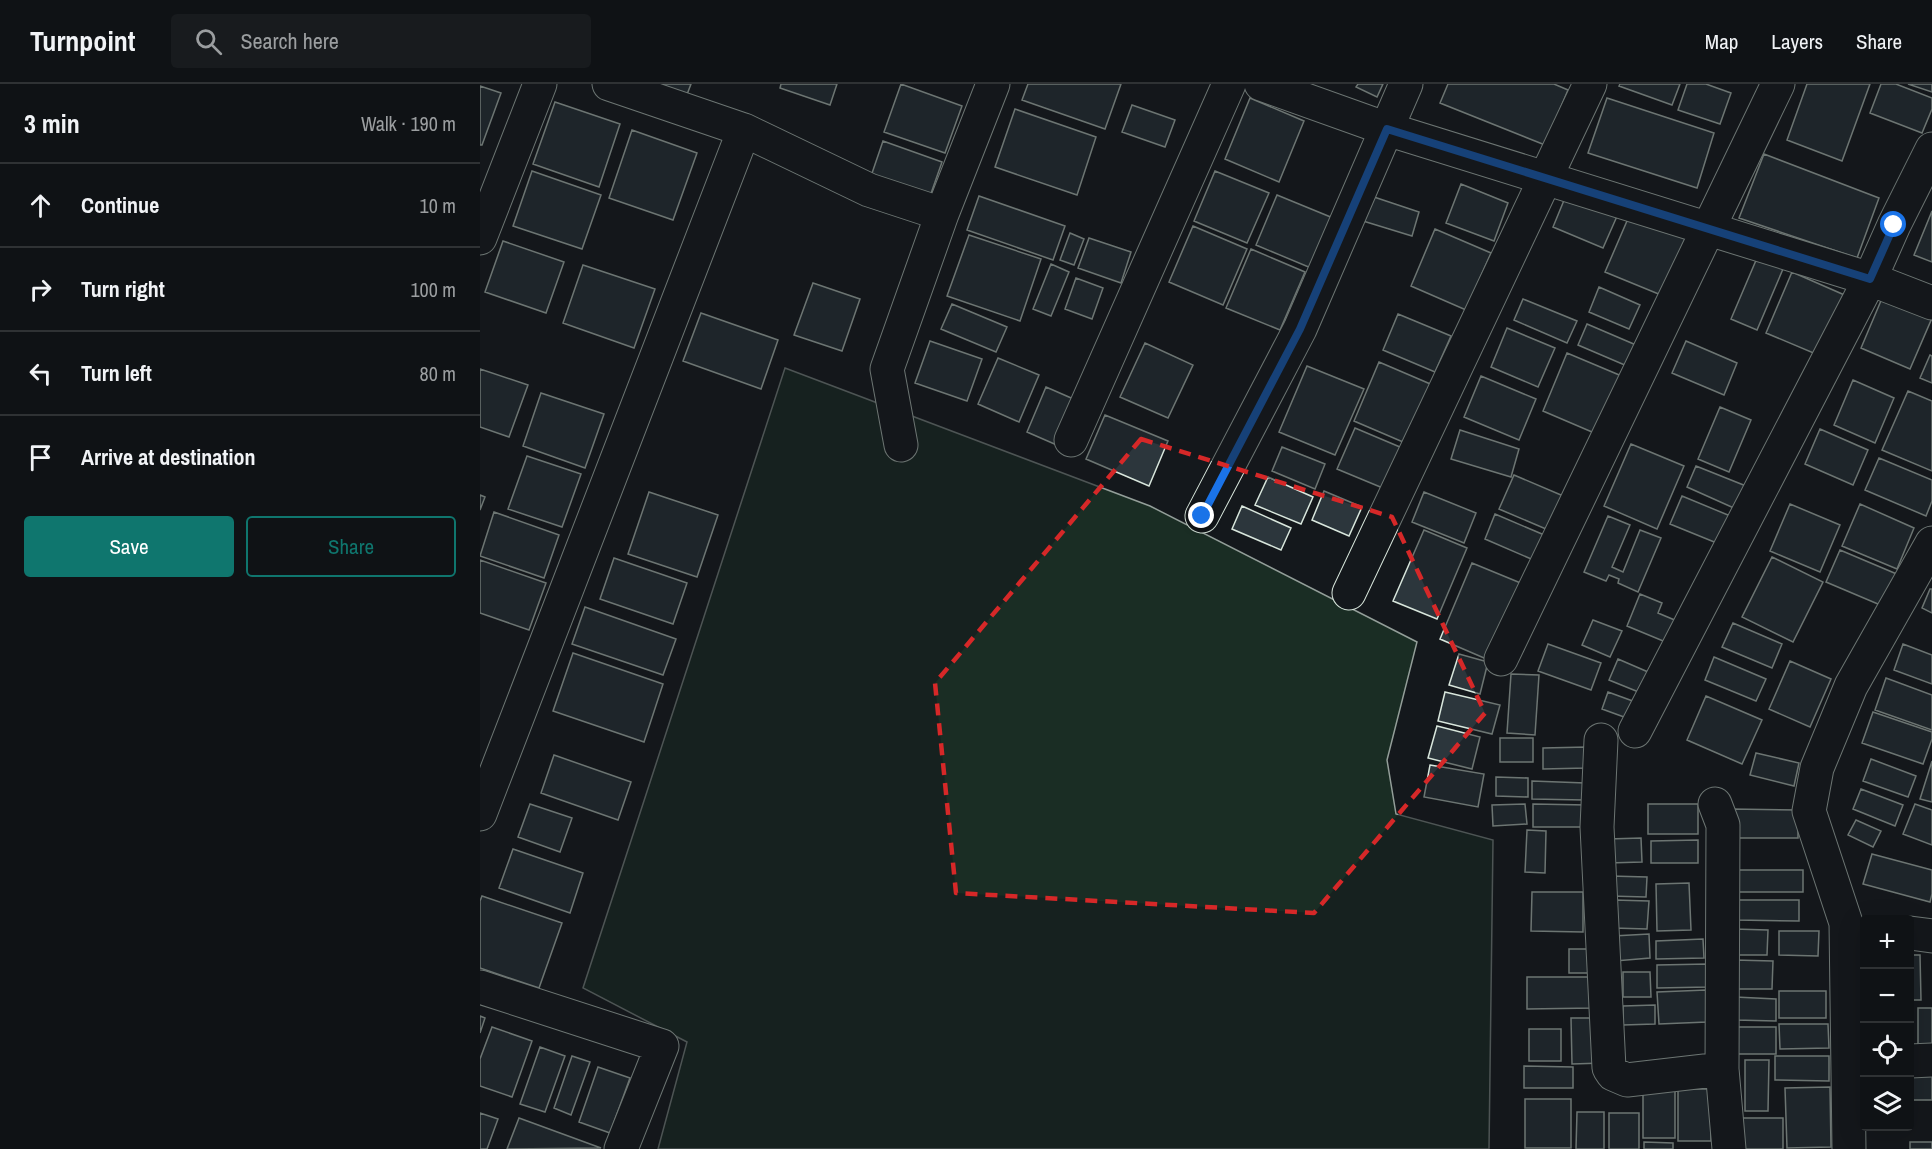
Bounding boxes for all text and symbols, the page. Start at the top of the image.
search box [171,14,591,68]
text: Turnpoint [30,22,135,60]
icon: search [192,25,225,58]
text: Search here [240,26,339,56]
text: Map [1705,27,1738,56]
text: Layers [1771,27,1823,56]
text: Share [1856,27,1902,56]
text: 3 min [24,106,80,141]
text: Walk · 190 m [361,110,456,137]
icon: ahead [24,189,57,222]
text: Continue [81,190,159,220]
text: 10 m [420,192,456,219]
route start [1880,211,1906,237]
icon: right [24,273,57,306]
text: Turn right [81,274,165,304]
text: 100 m [410,276,456,303]
icon: left [24,357,57,390]
text: Turn left [81,358,152,388]
text: 80 m [420,360,456,387]
icon: arrive [24,441,57,474]
text: Arrive at destination [81,442,255,472]
route end [1188,502,1214,528]
button: Save [24,516,234,577]
button: Share [246,516,456,577]
map controls [1860,915,1914,1131]
button: + [1860,915,1914,969]
button: − [1860,969,1914,1023]
button: locate [1860,1023,1914,1077]
button: layers [1860,1077,1914,1131]

